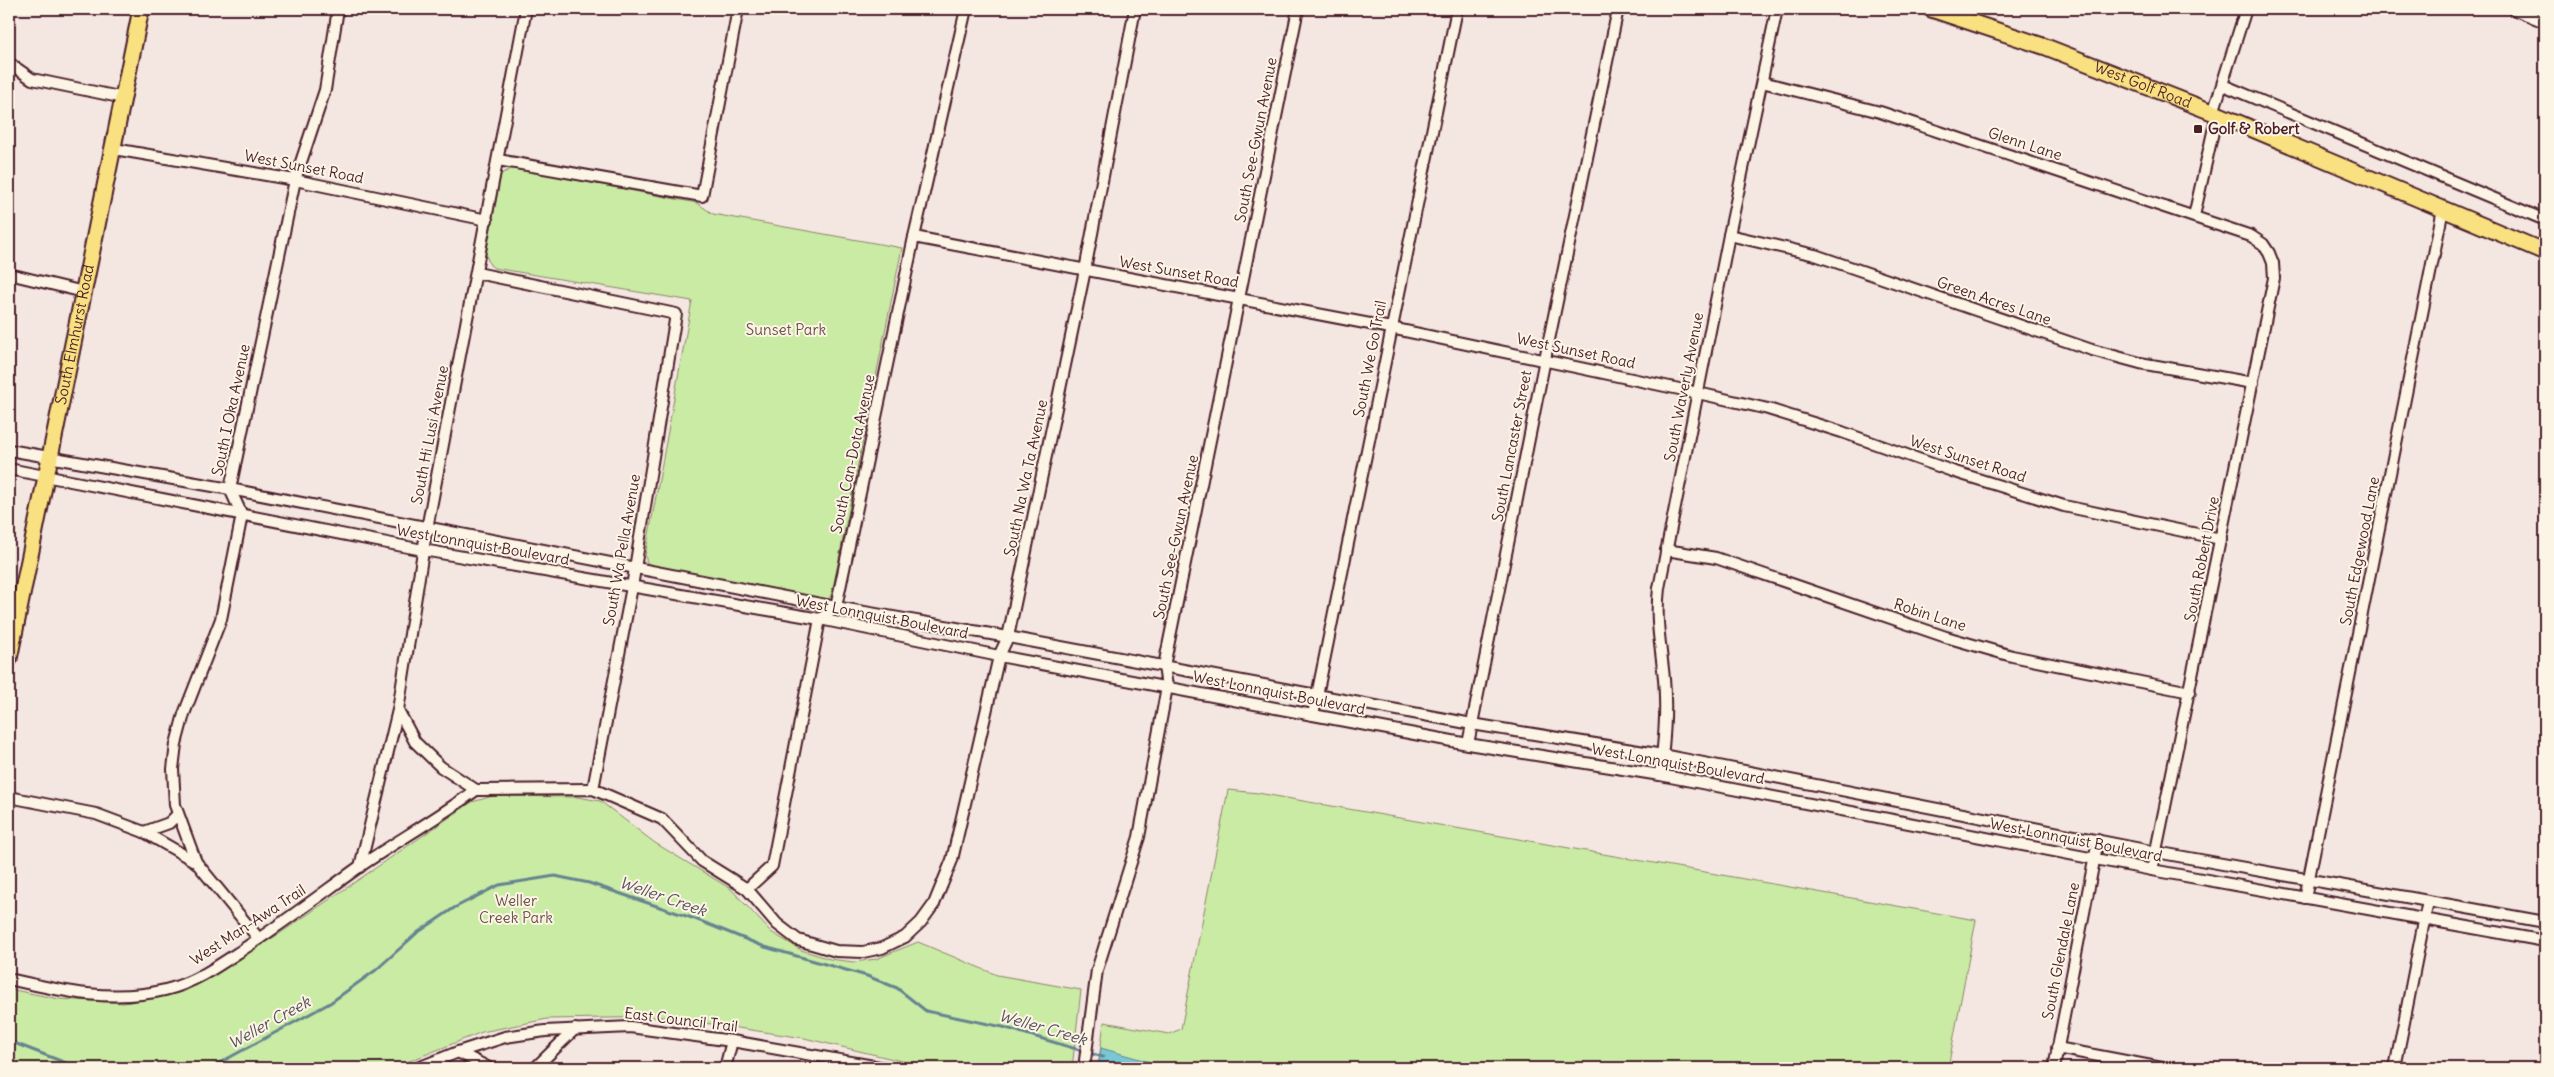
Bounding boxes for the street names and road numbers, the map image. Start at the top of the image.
street label: South See-Gwun Avenue [1230,56,1281,224]
street label: West Golf Road [2091,57,2194,112]
street label: Glenn Lane [1986,123,2065,164]
street label: West Sunset Road [243,146,366,187]
street label: West Sunset Road [1118,252,1241,291]
street label: South Elmhurst Road [51,263,98,406]
street label: Green Acres Lane [1934,272,2054,329]
street label: South We Go Trail [1349,299,1390,419]
street label: South Waverly Avenue [1660,311,1707,463]
street label: West Sunset Road [1515,329,1637,372]
street label: South I Oka Avenue [207,342,254,478]
street label: South Hi Lusi Avenue [407,364,452,506]
street label: South Lancaster Street [1488,369,1536,523]
street label: South Can-Dota Avenue [826,372,879,535]
street label: South Na Wa Ta Avenue [1000,398,1051,558]
street label: West Sunset Road [1908,431,2029,486]
street label: South See-Gwun Avenue [1149,453,1202,621]
street label: South Wa Pella Avenue [599,473,644,627]
street label: South Edgewood Lane [2336,475,2383,627]
street label: South Robert Drive [2180,495,2223,623]
street label: West Lonnquist Boulevard [395,520,571,569]
street label: West Lonnquist Boulevard [794,590,970,643]
street label: Robin Lane [1891,594,1969,635]
street label: West Lonnquist Boulevard [1191,666,1367,719]
street label: West Lonnquist Boulevard [1590,739,1766,788]
street label: West Lonnquist Boulevard [1988,813,2164,866]
street label: West Man-Awa Trail [186,880,309,969]
street label: South Glendale Lane [2038,881,2083,1021]
street label: East Council Trail [623,1003,739,1036]

